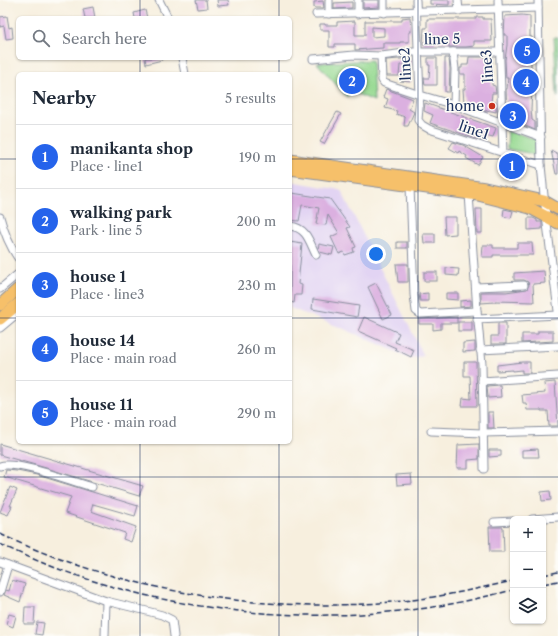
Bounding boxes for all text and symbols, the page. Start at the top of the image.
search box [16,16,292,60]
icon: search [30,27,52,49]
text: Search here [62,29,147,48]
street label: line 5 [424,30,460,48]
pin: 5 [514,36,540,66]
street label: line2 [395,47,415,81]
street label: line3 [477,49,497,83]
pin: 2 [339,66,365,96]
pin: 4 [513,67,539,97]
text: Nearby [32,88,96,108]
text: 5 results [225,90,276,106]
place label: home [446,97,484,115]
marker: home [487,101,497,111]
pin: 3 [500,101,526,131]
street label: line1 [456,116,492,144]
text: manikanta shop [70,139,193,158]
text: 1 [42,149,48,165]
text: 190 m [239,149,276,165]
pin: 1 [499,151,525,181]
text: Place · line1 [70,158,143,174]
text: walking park [70,203,172,222]
text: 2 [41,213,49,229]
text: 200 m [236,213,276,229]
text: Park · line 5 [70,222,142,238]
your location [366,244,386,264]
text: house 1 [70,267,126,286]
text: 3 [41,277,49,293]
text: 230 m [238,277,276,293]
text: Place · line3 [70,286,144,302]
text: house 14 [70,331,135,350]
text: 4 [41,341,49,357]
text: 260 m [237,341,276,357]
text: Place · main road [70,350,177,366]
text: house 11 [70,395,133,414]
text: 5 [41,405,49,421]
text: 290 m [237,405,276,421]
text: Place · main road [70,414,177,430]
map controls [510,516,546,624]
button: + [510,516,546,552]
button: − [510,552,546,588]
button: layers [510,588,546,624]

